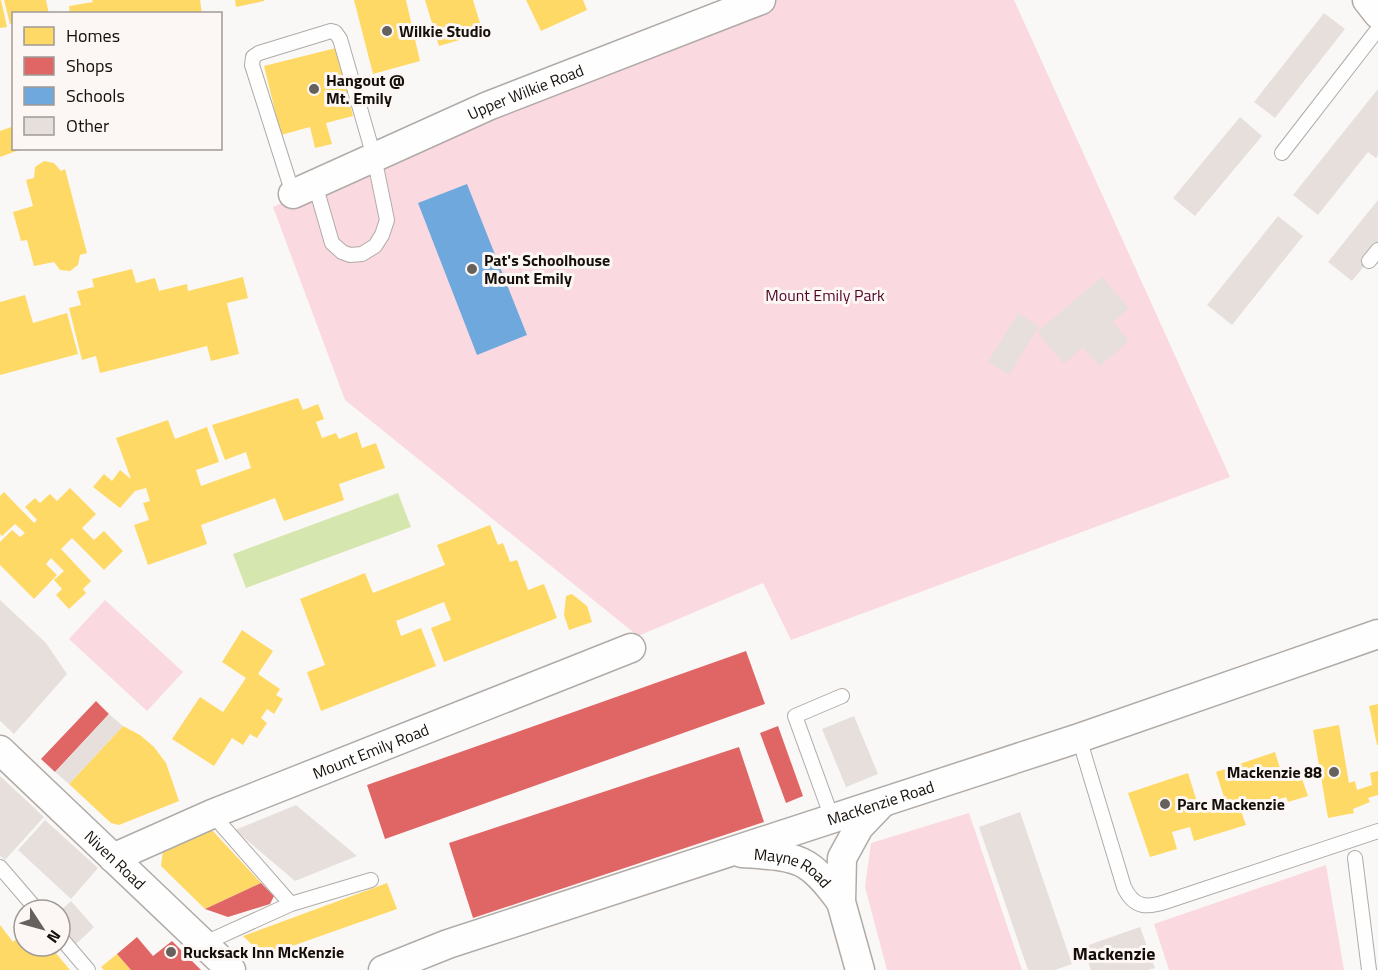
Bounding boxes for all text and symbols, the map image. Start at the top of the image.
legend [12,12,222,150]
place label: Wilkie Studio [399,19,491,43]
text: Homes [66,22,120,49]
marker: Wilkie Studio [380,24,394,38]
text: Shops [66,52,113,79]
street label: Upper Wilkie Road [463,58,587,126]
place label: Hangout @ Mt. Emily [326,68,405,110]
text: Schools [66,82,125,109]
marker: Hangout @ Mt. Emily [307,82,321,96]
text: Other [66,112,109,139]
place label: Pat's Schoolhouse Mount Emily [484,248,610,290]
marker: Pat's Schoolhouse Mount Emily [465,262,479,276]
park label: Mount Emily Park [765,283,885,307]
street label: Mount Emily Road [309,717,432,785]
place label: Mackenzie 88 [1227,760,1322,784]
marker: Mackenzie 88 [1327,765,1341,779]
street label: MacKenzie Road [824,774,937,831]
place label: Parc Mackenzie [1177,792,1285,816]
marker: Parc Mackenzie [1158,797,1172,811]
street label: Niven Road [79,824,151,895]
street label: Mayne Road [753,842,837,893]
north arrow [12,898,72,958]
text: N [41,925,67,948]
place label: Rucksack Inn McKenzie [183,940,344,964]
district label: Mackenzie [1073,940,1155,967]
marker: Rucksack Inn McKenzie [164,945,178,959]

